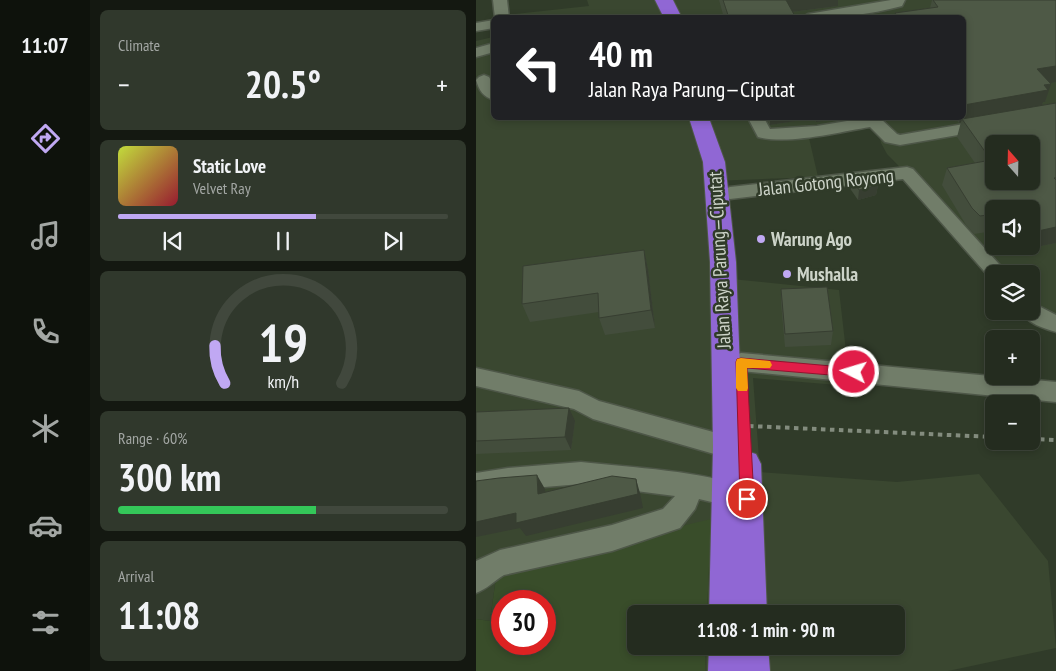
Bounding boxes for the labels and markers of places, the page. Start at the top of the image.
place label: Warung Ago [770,227,852,251]
marker: Warung Ago [755,233,767,245]
place label: Mushalla [797,262,858,286]
marker: Mushalla [781,268,793,280]
pin [726,478,768,520]

